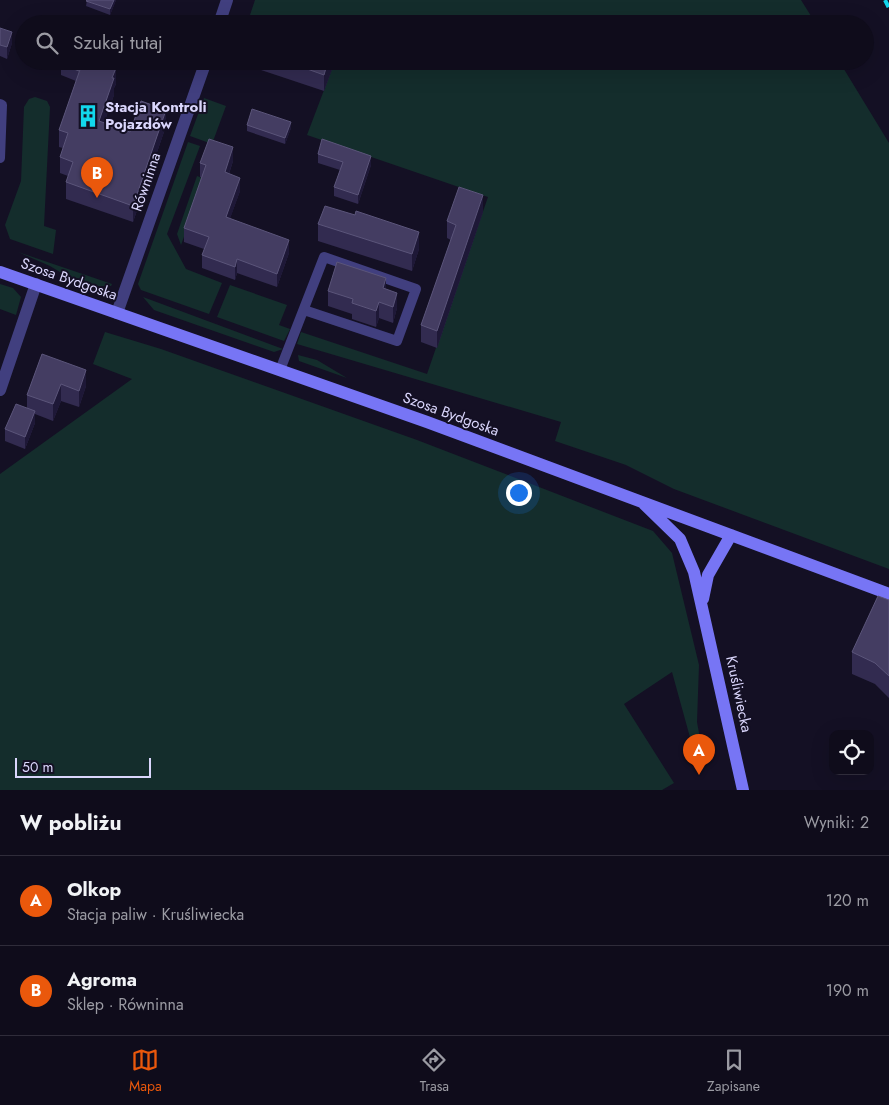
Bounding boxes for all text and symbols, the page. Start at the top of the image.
search box [15,15,874,70]
icon: search [33,29,61,57]
text: Szukaj tutaj [73,29,163,56]
place label: Stacja Kontroli Pojazdów [105,96,207,135]
building icon: Stacja Kontroli Pojazdów [75,103,101,129]
street label: Równinna [126,149,166,215]
pin: B [81,157,113,198]
street label: Szosa Bydgoska [18,252,120,306]
street label: Szosa Bydgoska [400,386,502,442]
your location [506,480,532,506]
street label: Kruśliwiecka [720,654,758,734]
map controls [829,730,874,775]
button: locate [829,730,874,775]
pin: A [683,734,715,775]
scale bar [15,755,151,778]
text: 50 m [22,757,53,777]
text: W pobliżu [20,808,121,838]
text: Wyniki: 2 [804,811,869,834]
text: Olkop [67,876,121,903]
text: A [30,889,42,912]
text: 120 m [826,889,869,912]
text: Stacja paliw · Kruśliwiecka [67,903,244,926]
text: Agroma [67,966,137,993]
text: B [31,979,41,1002]
text: 190 m [826,979,869,1002]
text: Sklep · Równinna [67,993,184,1016]
tab: Mapa [129,1046,162,1096]
tab: Trasa [420,1046,449,1096]
tab: Zapisane [707,1046,760,1096]

